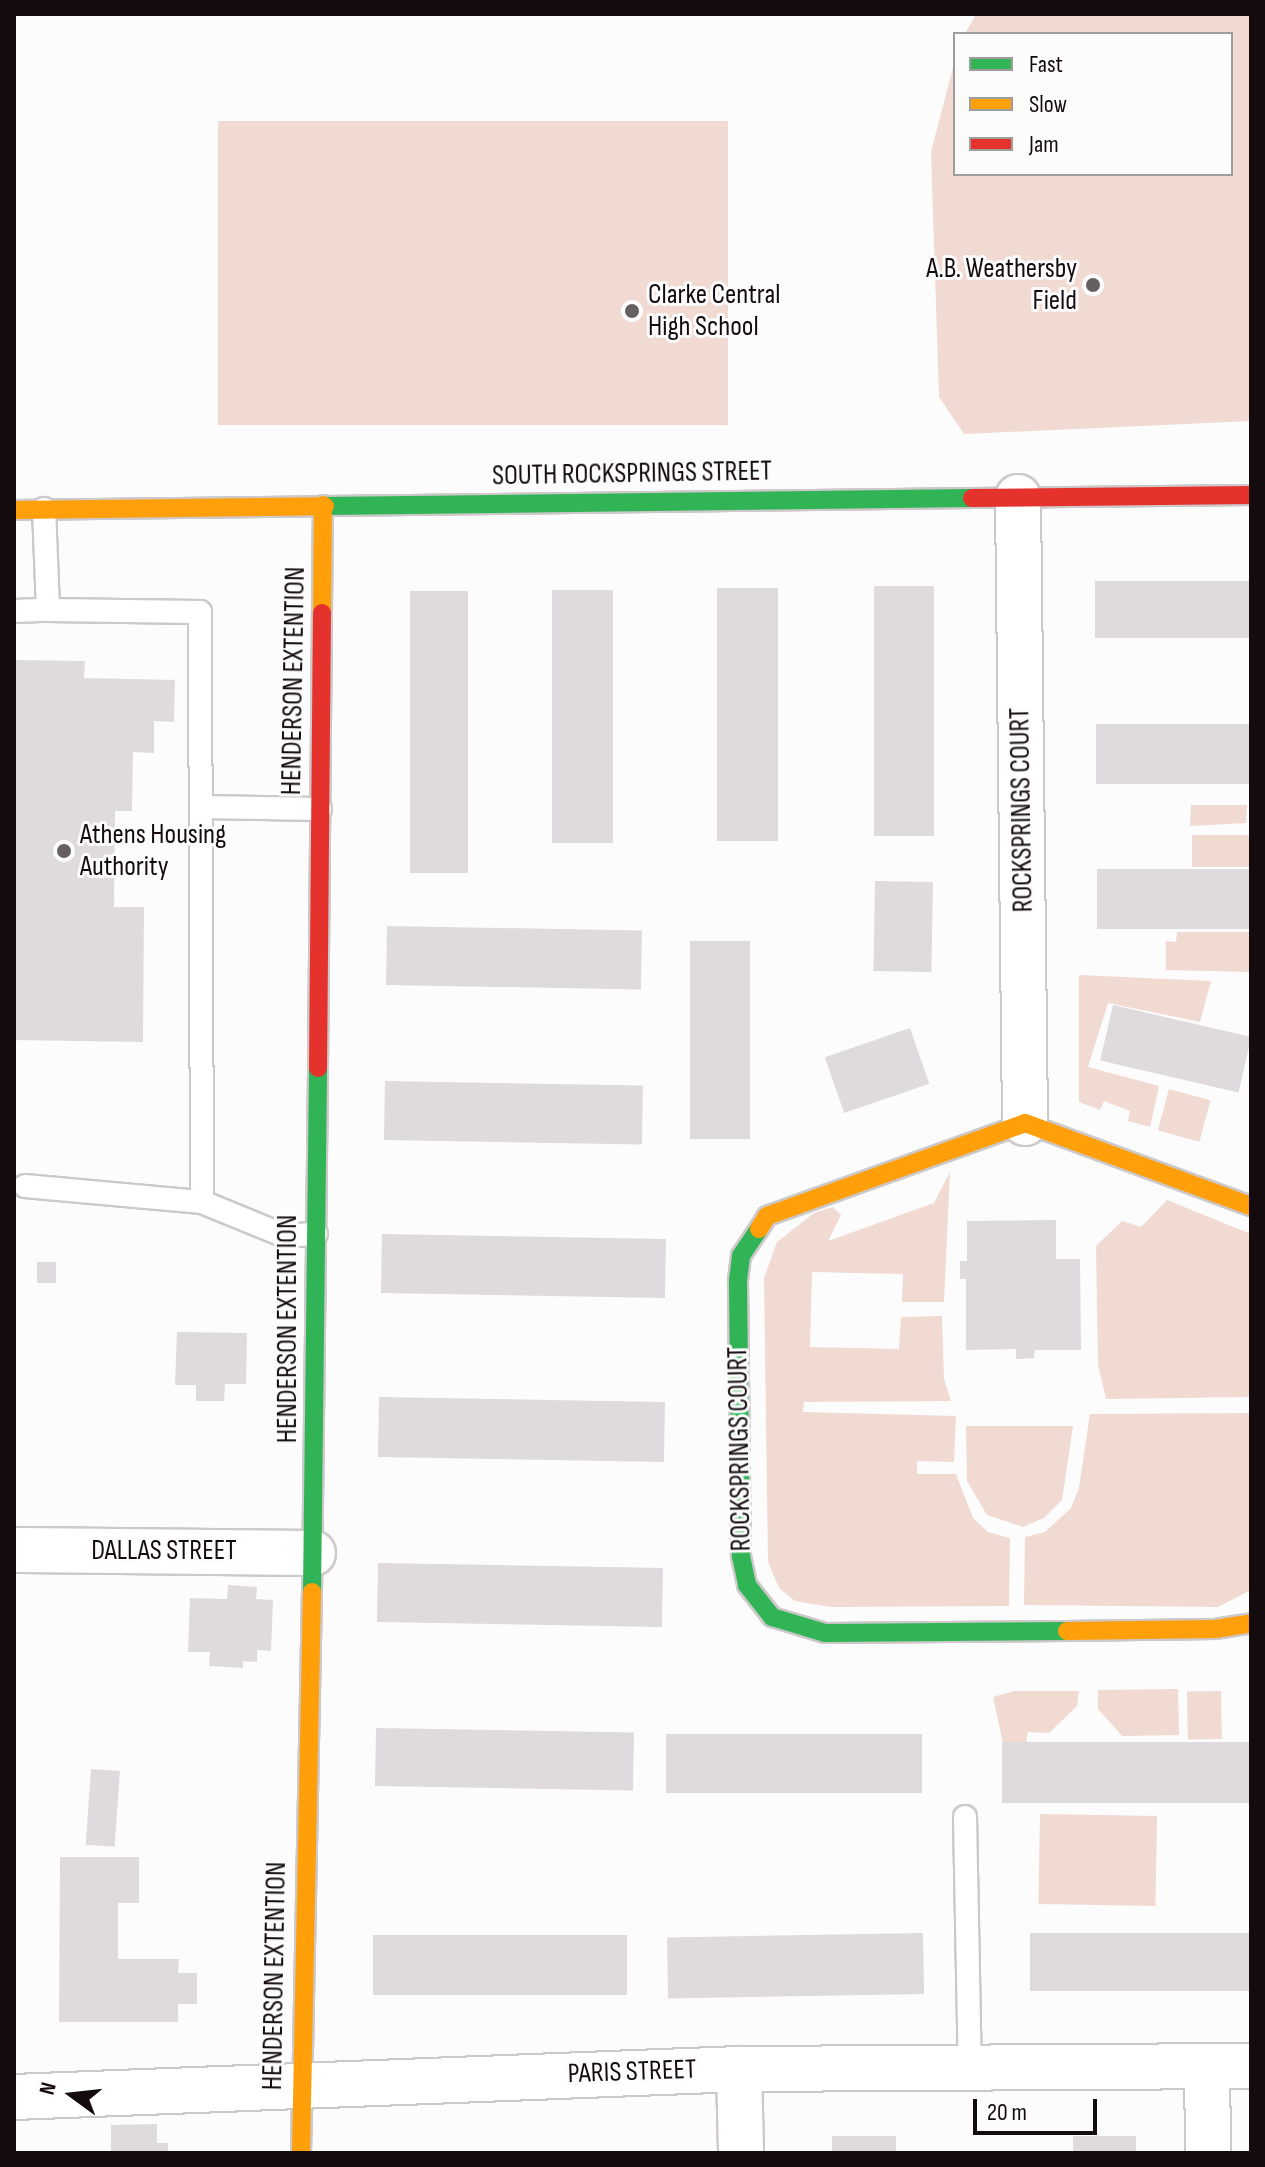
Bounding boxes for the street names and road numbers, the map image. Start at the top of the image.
street label: SOUTH ROCKSPRINGS STREET [492,455,772,493]
street label: HENDERSON EXTENTION [275,566,313,796]
street label: ROCKSPRINGS COURT [1003,707,1041,913]
street label: HENDERSON EXTENTION [271,1215,305,1443]
street label: ROCKSPRINGS COURT [721,1346,759,1552]
street label: DALLAS STREET [91,1534,237,1568]
street label: HENDERSON EXTENTION [256,1861,294,2091]
street label: PARIS STREET [567,2053,697,2091]

